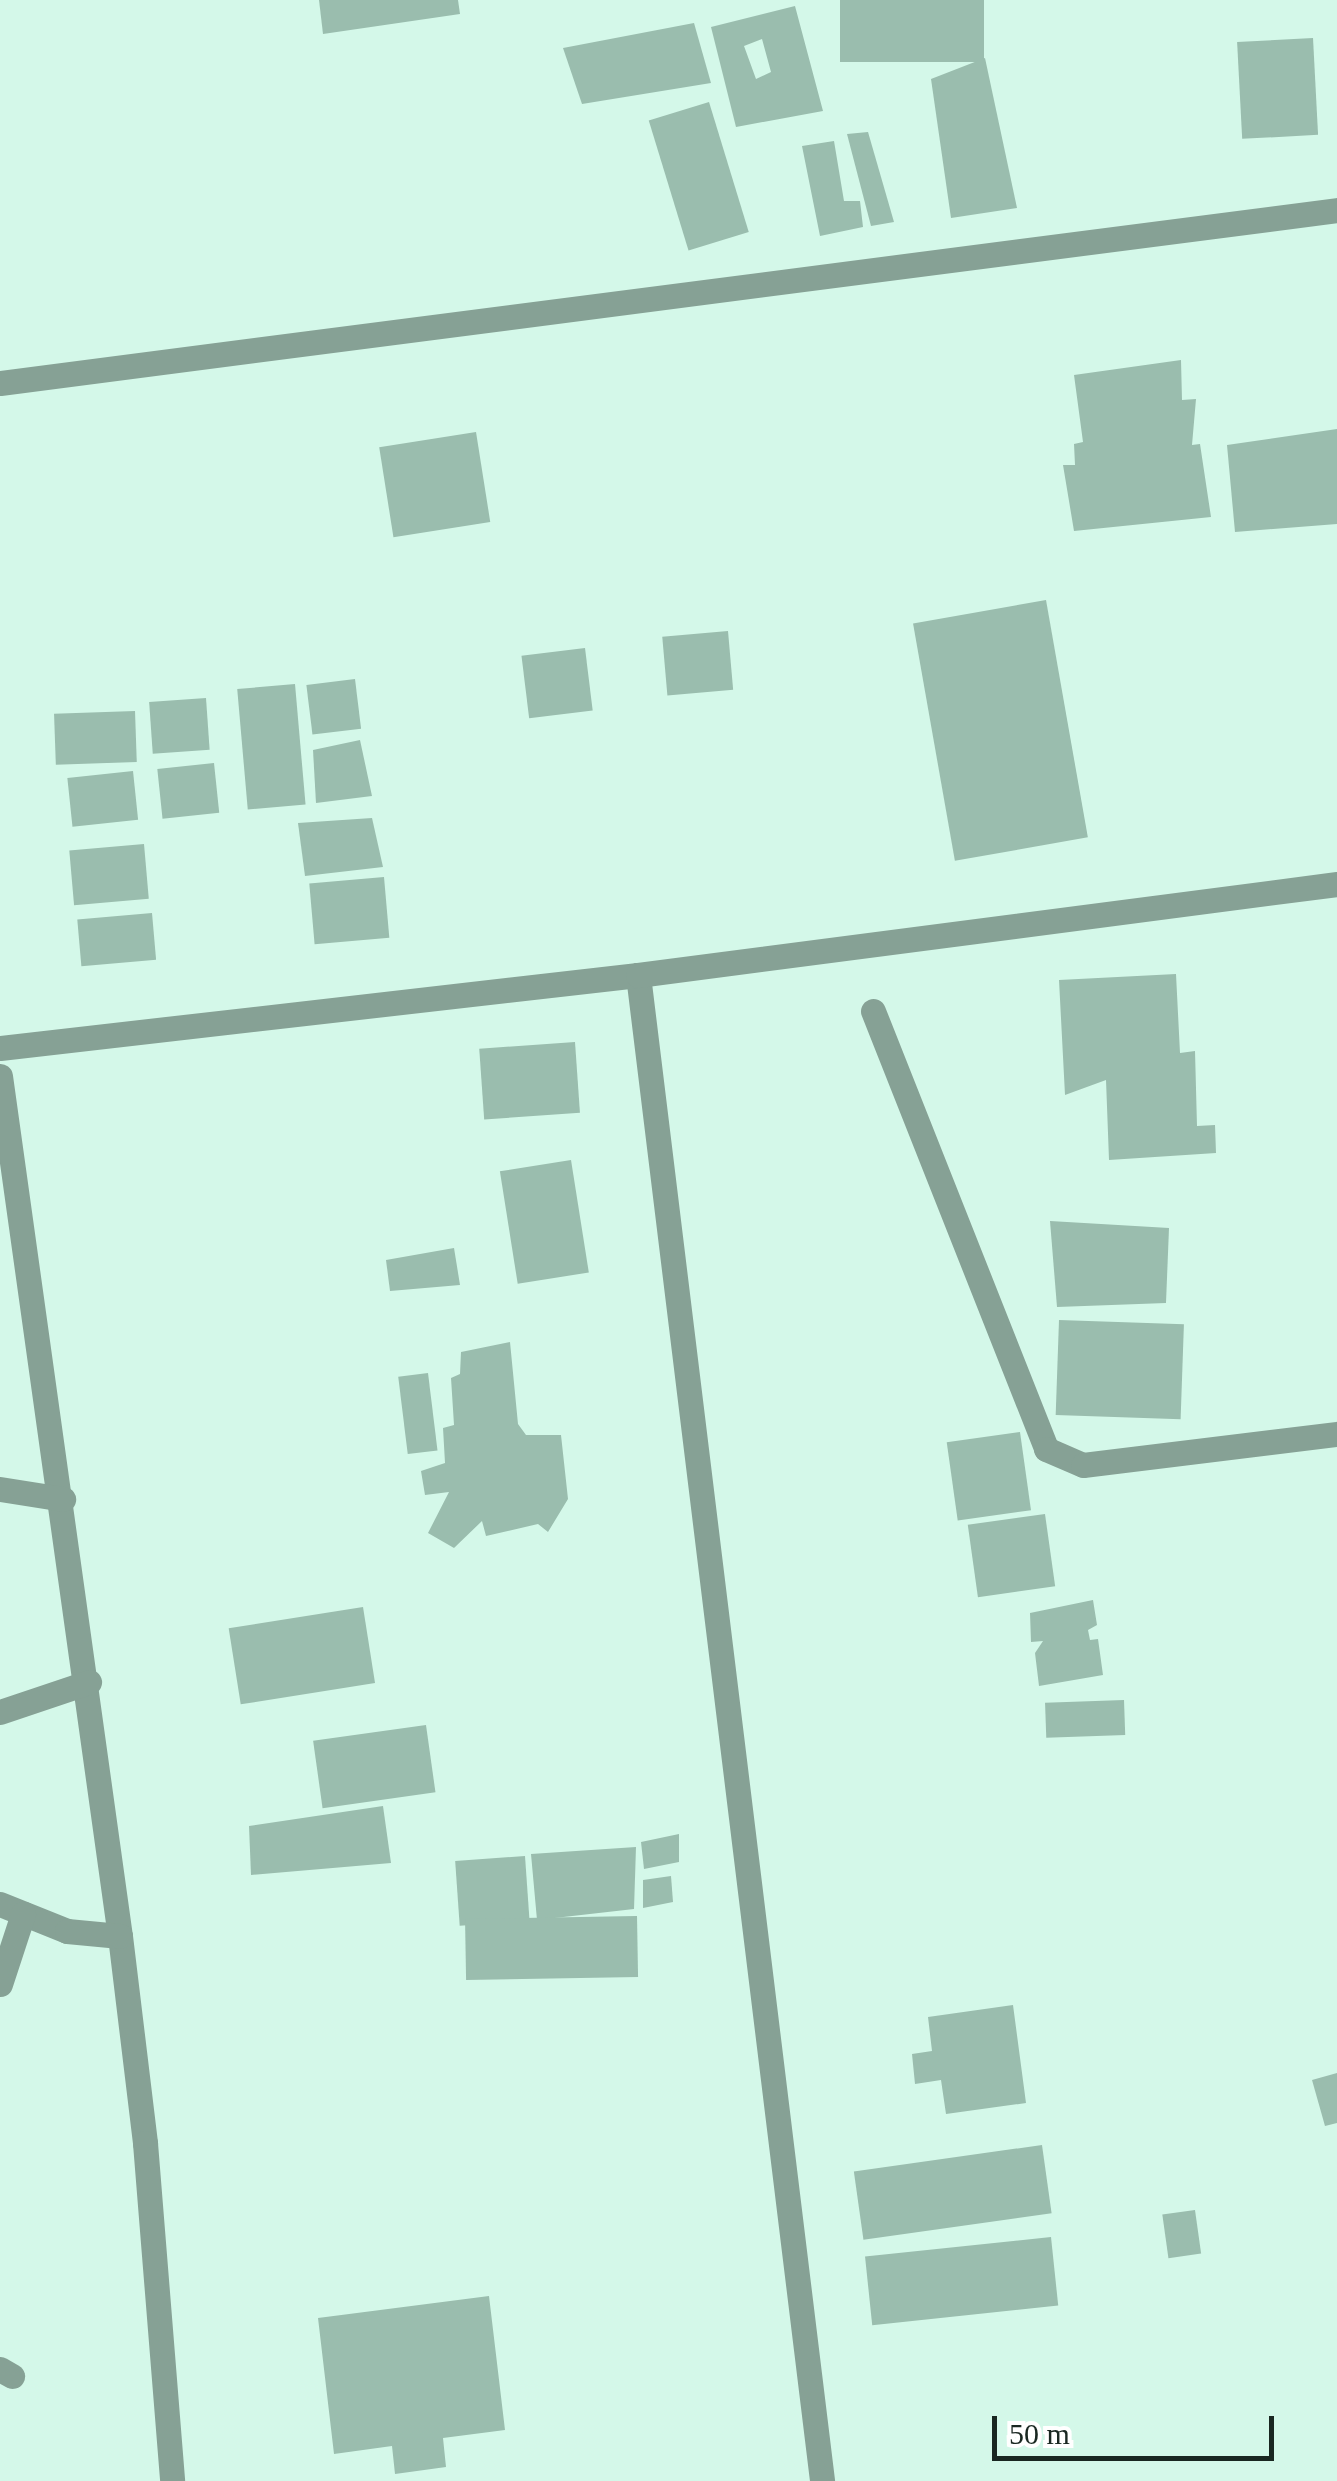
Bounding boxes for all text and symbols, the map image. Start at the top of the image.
scale bar [997,2396,1280,2458]
text: 50 m [1009,2417,1070,2450]

